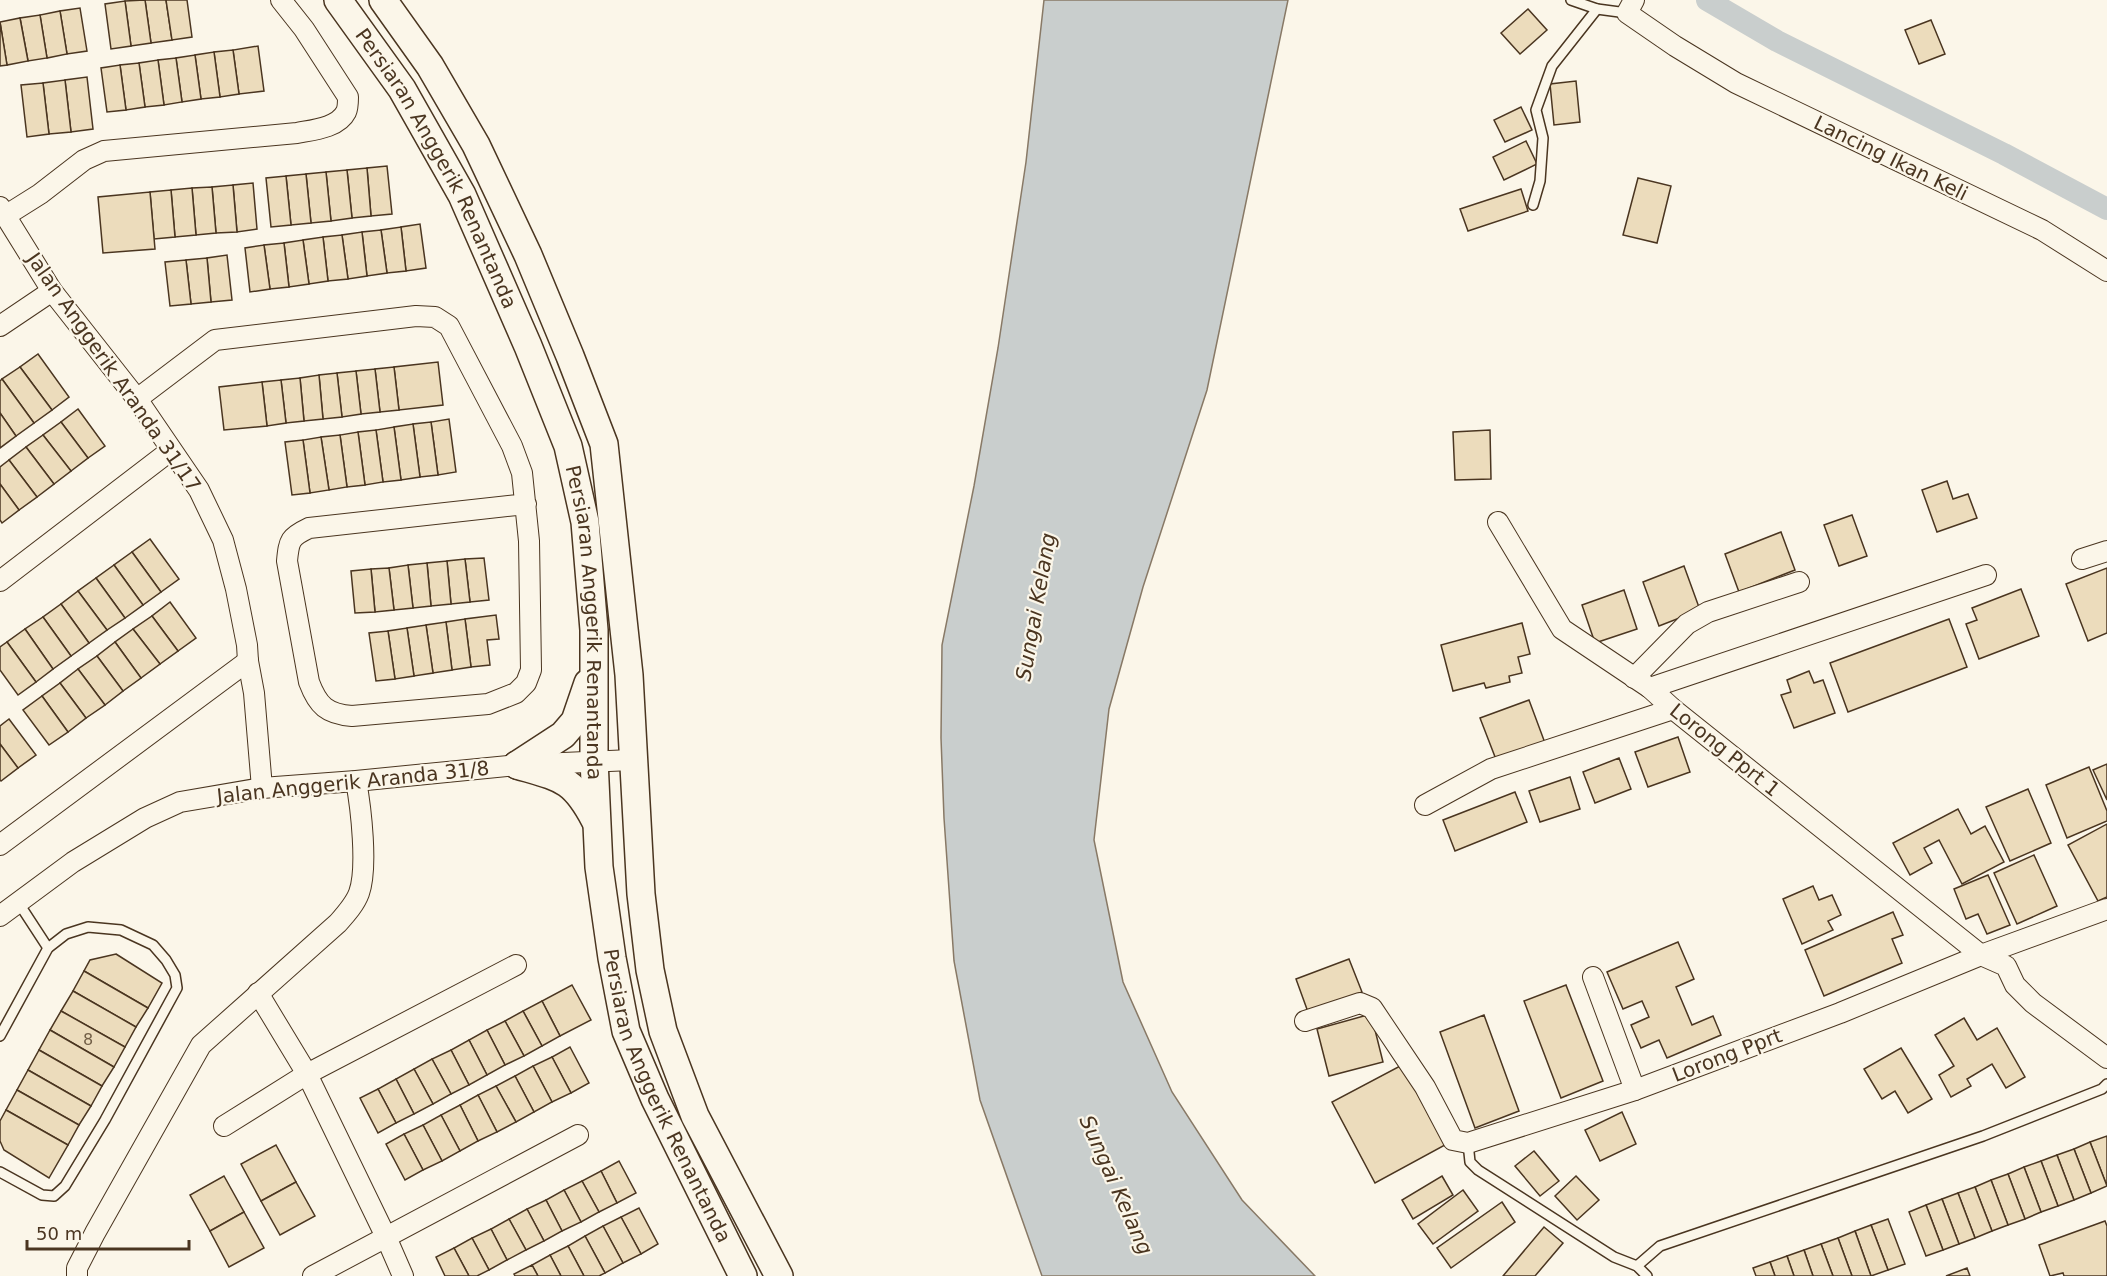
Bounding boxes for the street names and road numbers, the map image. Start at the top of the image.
street label: Persiaran Anggerik Renantanda [350,24,522,312]
street label: Lancing Ikan Keli [1810,110,1972,206]
street label: Jalan Anggerik Aranda 31/17 [21,246,206,496]
street label: Persiaran Anggerik Renantanda [561,463,607,780]
street label: Lorong Pprt 1 [1665,698,1785,802]
street label: Jalan Anggerik Aranda 31/8 [214,756,490,808]
street label: Persiaran Anggerik Renantanda [599,947,736,1246]
street label: Lorong Pprt [1669,1023,1785,1087]

